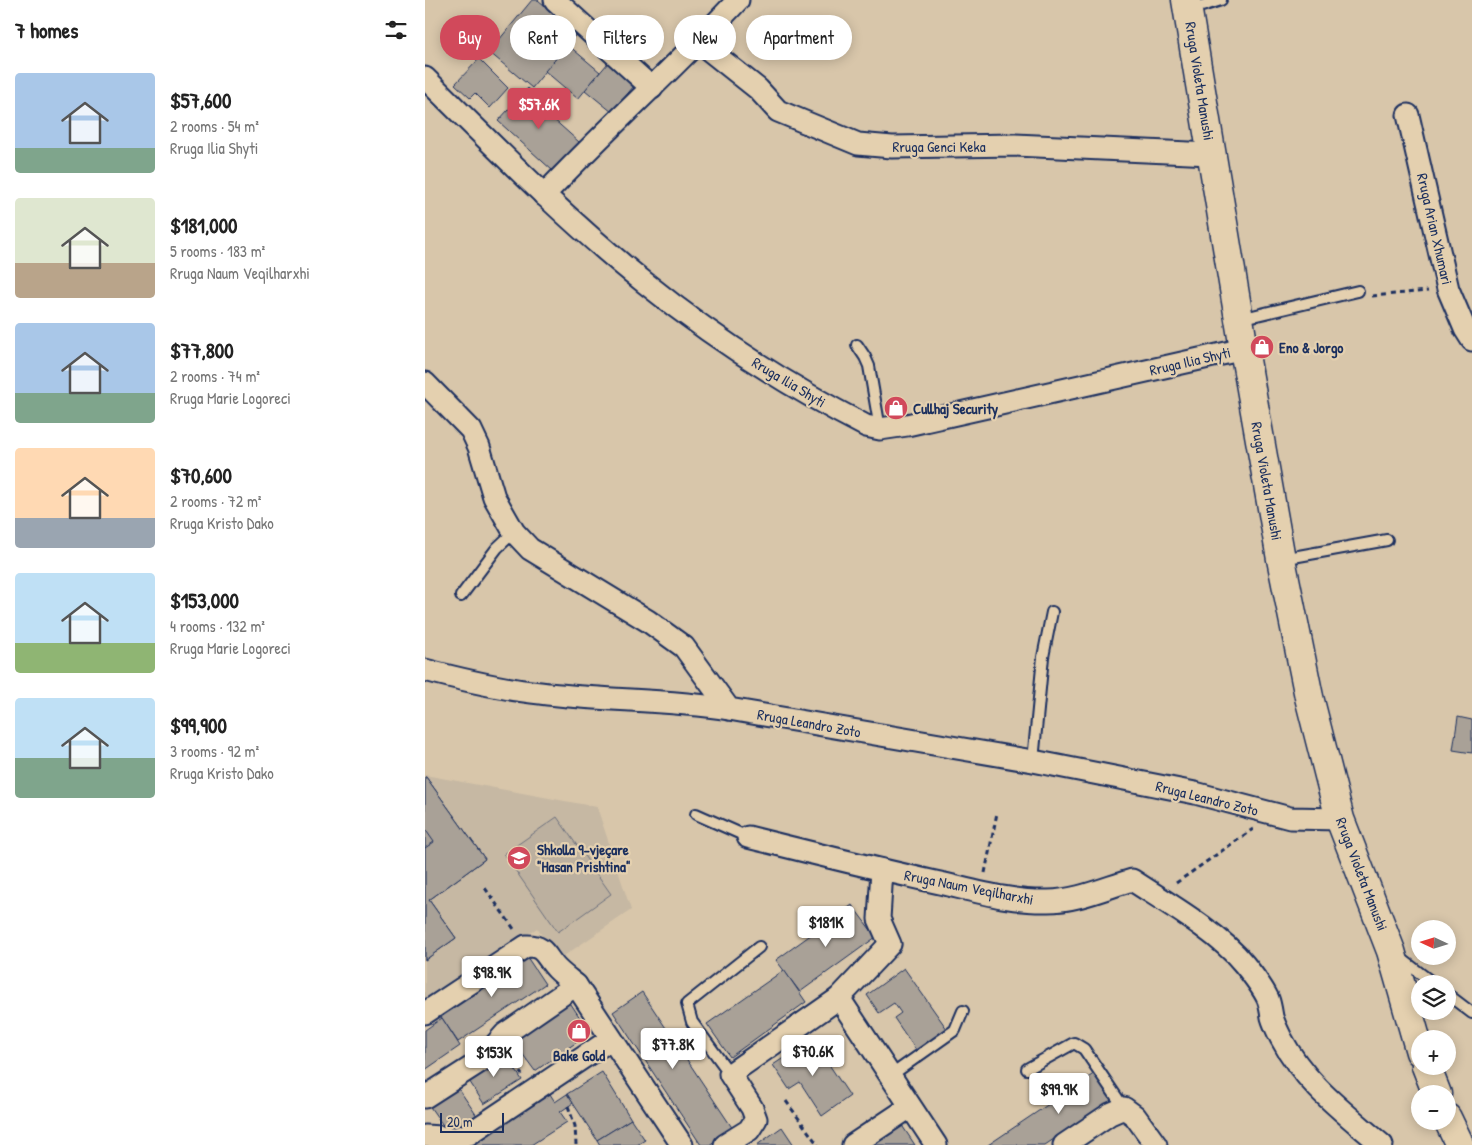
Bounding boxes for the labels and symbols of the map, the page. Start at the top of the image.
street label: Rruga Violeta Manushi [1180,20,1220,142]
pin: $57.6K [498,88,580,130]
street label: Rruga Genci Keka [892,136,986,157]
street label: Rruga Arian Xhumari [1412,171,1458,287]
shop icon: Eno & Jorgo [1249,334,1275,360]
place label: Eno & Jorgo [1279,337,1343,359]
street label: Rruga Ilia Shyti [1147,341,1233,381]
street label: Rruga Ilia Shyti [748,352,830,412]
shop icon: Cullhaj Security [883,395,909,421]
place label: Cullhaj Security [913,398,999,420]
street label: Rruga Violeta Manushi [1246,420,1288,542]
street label: Rruga Leandro Zoto [756,704,862,742]
street label: Rruga Leandro Zoto [1154,775,1260,821]
street label: Rruga Violeta Manushi [1331,814,1393,934]
place label: Shkolla 9-vjeçare "Hasan Prishtina" [537,839,630,877]
school or university icon: Shkolla 9-vjeçare "Hasan Prishtina" [506,845,532,871]
street label: Rruga Naum Veqilharxhi [903,864,1035,910]
pin: $181K [791,906,861,948]
north arrow [1411,920,1456,965]
pin: $98.9K [451,956,533,998]
shop icon: Bake Gold [566,1018,592,1044]
pin: $77.8K [632,1028,714,1070]
pin: $70.6K [772,1034,854,1077]
pin: $153K [459,1036,529,1078]
place label: Bake Gold [553,1045,605,1066]
pin: $99.9K [1018,1072,1100,1115]
scale bar [440,1110,504,1133]

